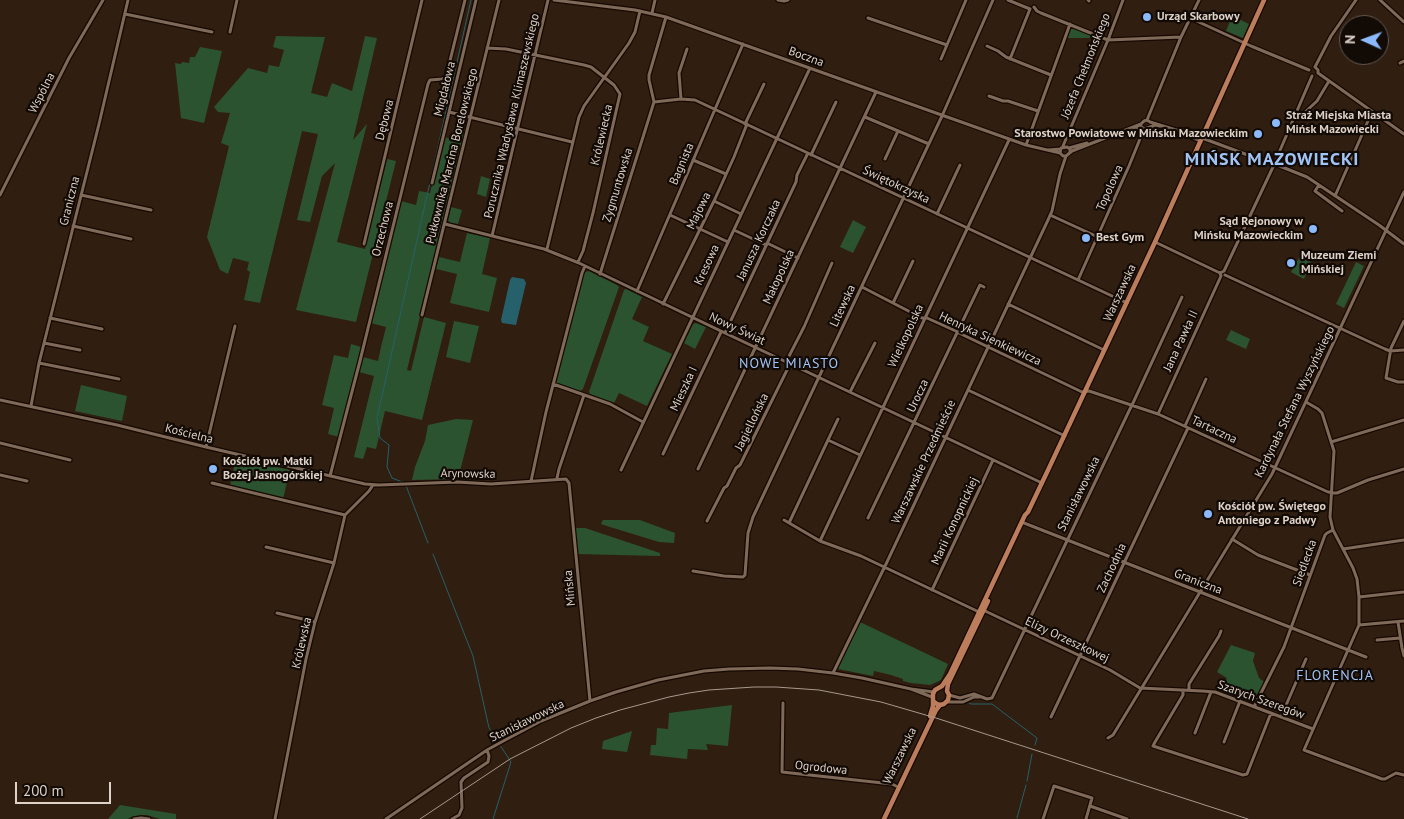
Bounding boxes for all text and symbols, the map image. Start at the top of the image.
place label: Urząd Skarbowy [1157,10,1240,24]
street label: Józefa Chełmońskiego [1058,11,1114,121]
marker: Urząd Skarbowy [1141,11,1153,23]
street label: Porucznika Władysława Klimaszewskiego [481,12,543,220]
north arrow [1339,15,1389,65]
text: N [1341,35,1359,44]
street label: Boczna [786,44,826,70]
street label: Migdałowa [431,60,459,118]
street label: Pułkownika Marcina Borelowskiego [423,67,481,245]
street label: Wspólna [26,70,58,116]
street label: Dębowa [373,98,397,142]
street label: Królewiecka [588,103,616,167]
place label: Straż Miejska Miasta Mińsk Mazowiecki [1286,109,1391,137]
marker: Straż Miejska Miasta Mińsk Mazowiecki [1270,117,1282,129]
place label: Starostwo Powiatowe w Mińsku Mazowieckim [1014,127,1248,141]
marker: Starostwo Powiatowe w Mińsku Mazowieckim [1252,128,1264,140]
street label: Bagnista [667,141,697,187]
street label: Zygmuntowska [600,146,636,224]
district label: MIŃSK MAZOWIECKI [1183,149,1361,171]
street label: Świętokrzyska [860,163,932,207]
street label: Topolowa [1093,163,1127,213]
street label: Graniczna [57,175,83,227]
street label: Majowa [684,190,714,232]
street label: Janusza Korczaka [734,197,784,283]
street label: Orzechowa [369,200,397,258]
place label: Sąd Rejonowy w Mińsku Mazowieckim [1194,215,1303,243]
marker: Sąd Rejonowy w Mińsku Mazowieckim [1307,223,1319,235]
place label: Best Gym [1096,231,1144,245]
marker: Best Gym [1080,232,1092,244]
street label: Kresowa [691,242,723,288]
street label: Małopolska [760,247,798,307]
place label: Muzeum Ziemi Mińskiej [1301,249,1376,277]
marker: Muzeum Ziemi Mińskiej [1285,257,1297,269]
street label: Warszawska [1100,262,1140,324]
street label: Litewska [827,283,859,329]
street label: Wielkopolska [885,302,927,370]
street label: Jana Pawła II [1161,308,1201,374]
street label: Henryka Sienkiewicza [937,309,1043,369]
street label: Nowy Świat [707,310,767,348]
street label: Kardynała Stefana Wyszyńskiego [1252,324,1338,480]
district label: NOWE MIASTO [738,356,840,372]
street label: Mieszka I [667,364,701,414]
street label: Urocza [904,377,932,415]
street label: Jagiellońska [732,391,772,453]
street label: Warszawskie Przedmieście [889,398,959,526]
street label: Tartaczna [1189,413,1239,447]
street label: Kościelna [163,421,215,447]
street label: Stanisławowska [1055,454,1103,534]
place label: Kościół pw. Matki Bożej Jasnogórskiej [223,455,323,483]
marker: Kościół pw. Matki Bożej Jasnogórskiej [207,463,219,475]
street label: Arynowska [440,466,496,482]
street label: Marii Konopnickiej [928,475,982,567]
place label: Kościół pw. Świętego Antoniego z Padwy [1218,500,1326,528]
marker: Kościół pw. Świętego Antoniego z Padwy [1202,508,1214,520]
street label: Siedlecka [1290,538,1320,588]
street label: Zachodnia [1094,541,1130,595]
street label: Graniczna [1172,566,1224,598]
street label: Mińska [561,569,579,607]
street label: Elizy Orzeszkowej [1023,614,1111,666]
street label: Królewska [289,616,315,670]
district label: FLORENCJA [1295,668,1375,684]
street label: Szarych Szeregów [1215,678,1307,722]
street label: Stanisławowska [487,697,567,745]
street label: Warszawska [880,725,920,787]
street label: Ogrodowa [794,758,848,778]
scale bar [18,772,114,804]
text: 200 m [23,781,64,800]

